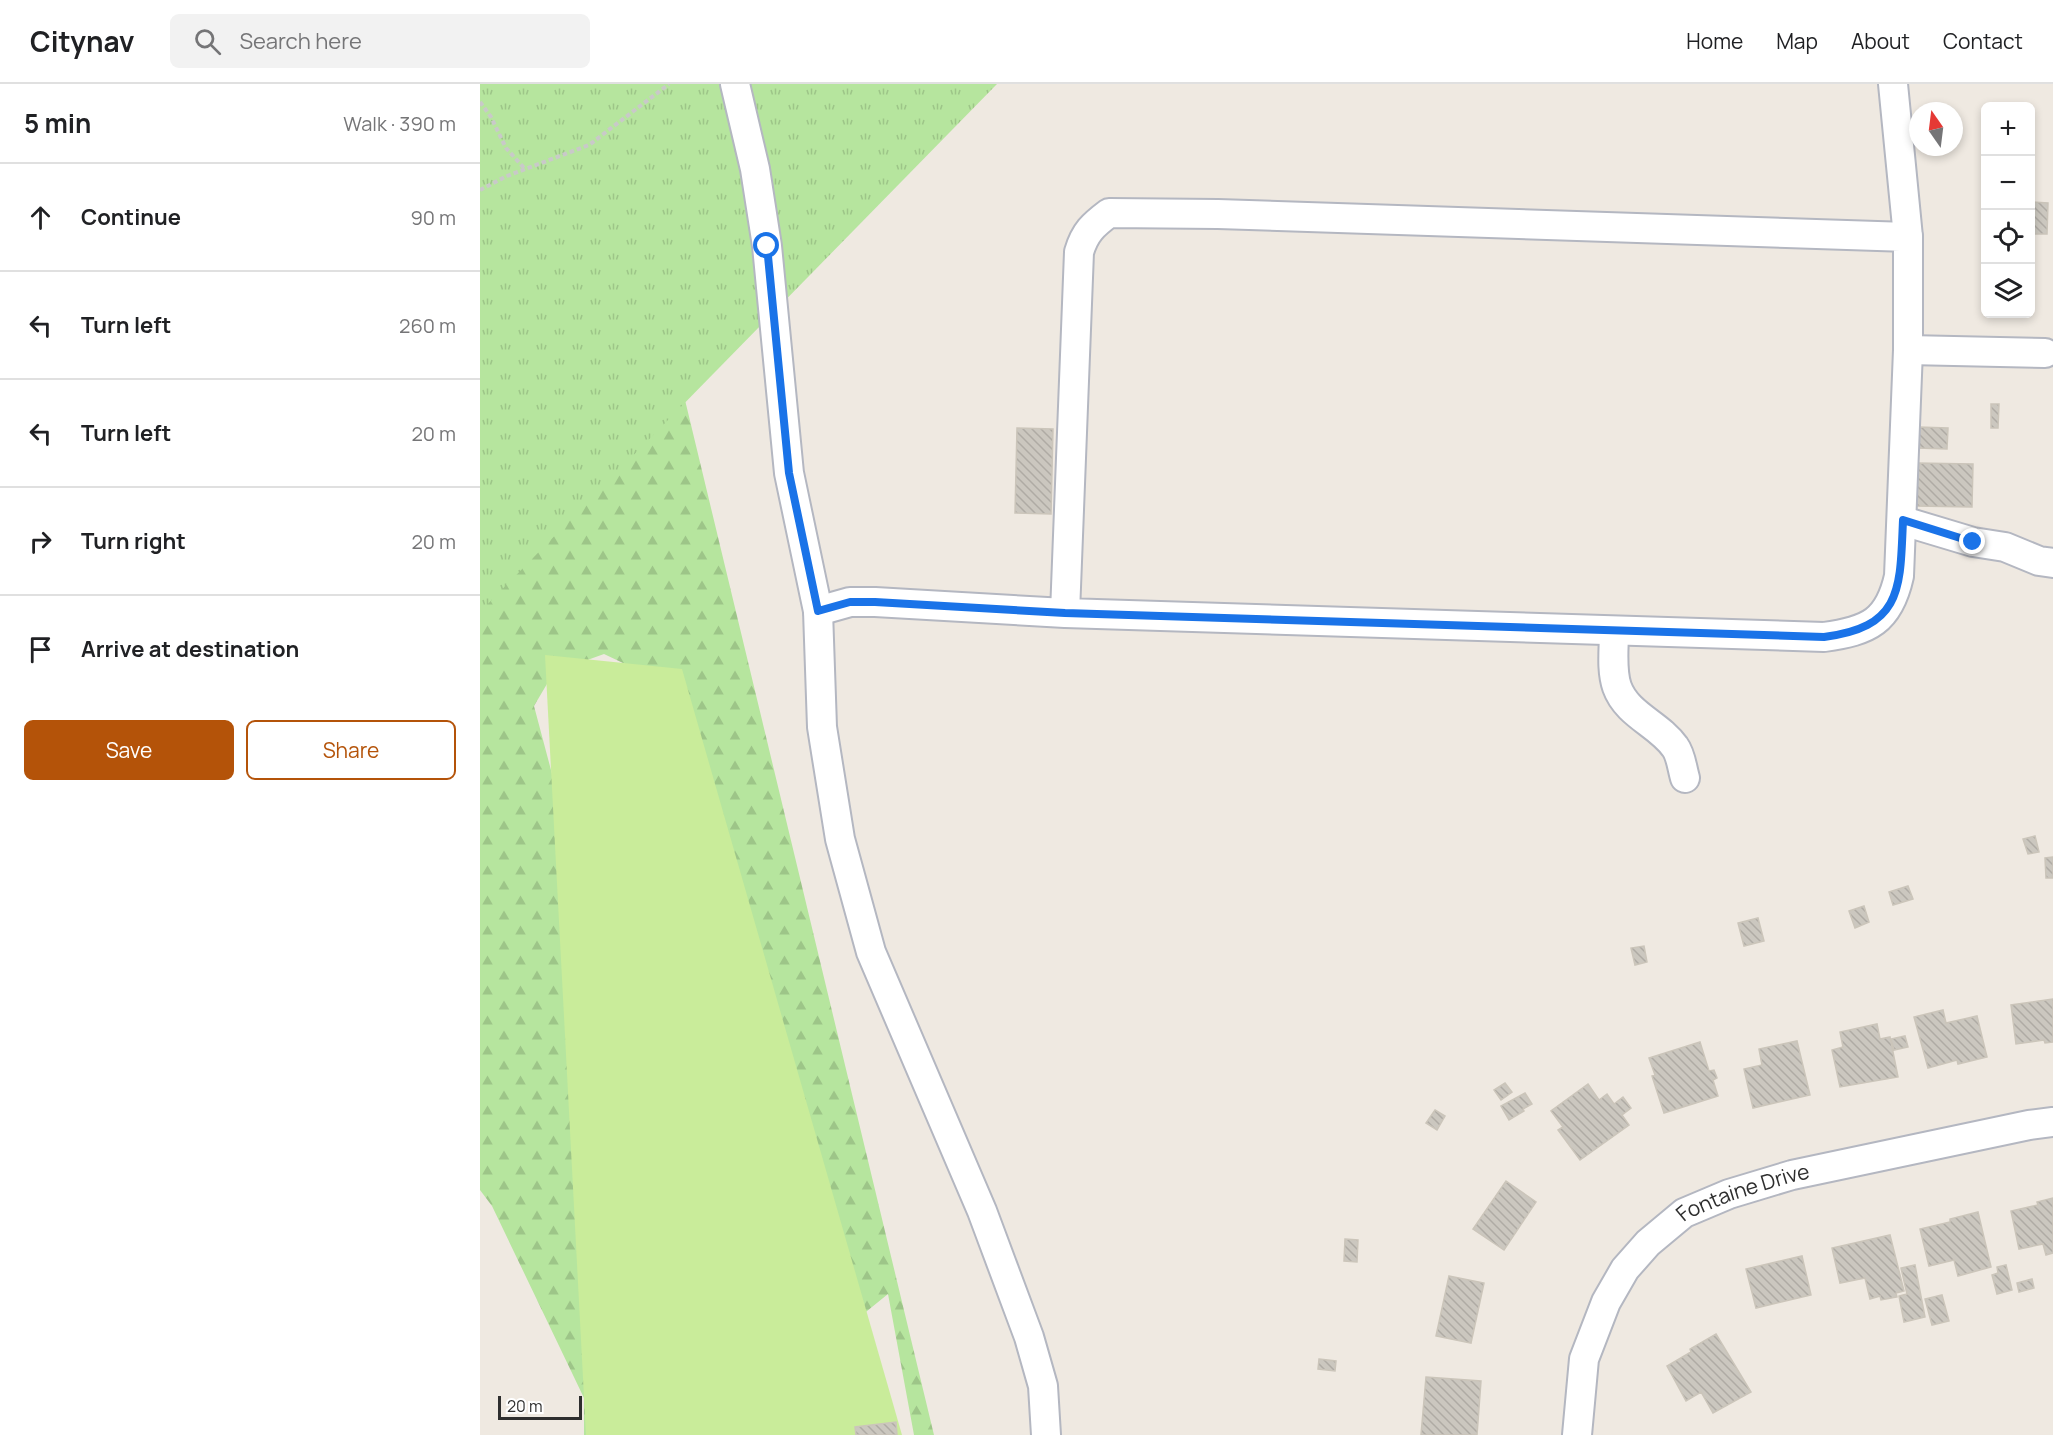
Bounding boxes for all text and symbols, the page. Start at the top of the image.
search box [170,14,590,68]
text: Citynav [30,22,134,60]
icon: search [191,25,224,58]
text: Search here [239,26,362,56]
text: Home [1686,27,1743,55]
text: Map [1776,27,1818,55]
text: About [1851,27,1910,55]
text: Contact [1943,27,2023,55]
north arrow [1909,102,1963,156]
map controls [1981,102,2035,318]
button: + [1981,102,2035,156]
text: 5 min [24,105,91,141]
text: Walk · 390 m [343,110,456,137]
button: − [1981,156,2035,210]
icon: ahead [24,201,57,234]
text: Continue [81,202,181,232]
text: 90 m [410,204,456,231]
button: locate [1981,210,2035,264]
route start [753,232,779,258]
button: layers [1981,264,2035,318]
icon: left [24,309,57,342]
text: Turn left [81,310,171,340]
text: 260 m [399,312,456,339]
icon: left [24,417,57,450]
text: Turn left [81,418,171,448]
text: 20 m [411,420,456,447]
icon: right [24,525,57,558]
text: Turn right [81,526,186,556]
text: 20 m [411,528,456,555]
route end [1959,528,1985,554]
icon: arrive [24,633,57,666]
text: Arrive at destination [81,634,299,664]
button: Save [24,720,234,780]
button: Share [246,720,456,780]
street label: Fontaine Drive [1670,1157,1812,1227]
scale bar [498,1393,582,1420]
text: 20 m [507,1395,543,1417]

